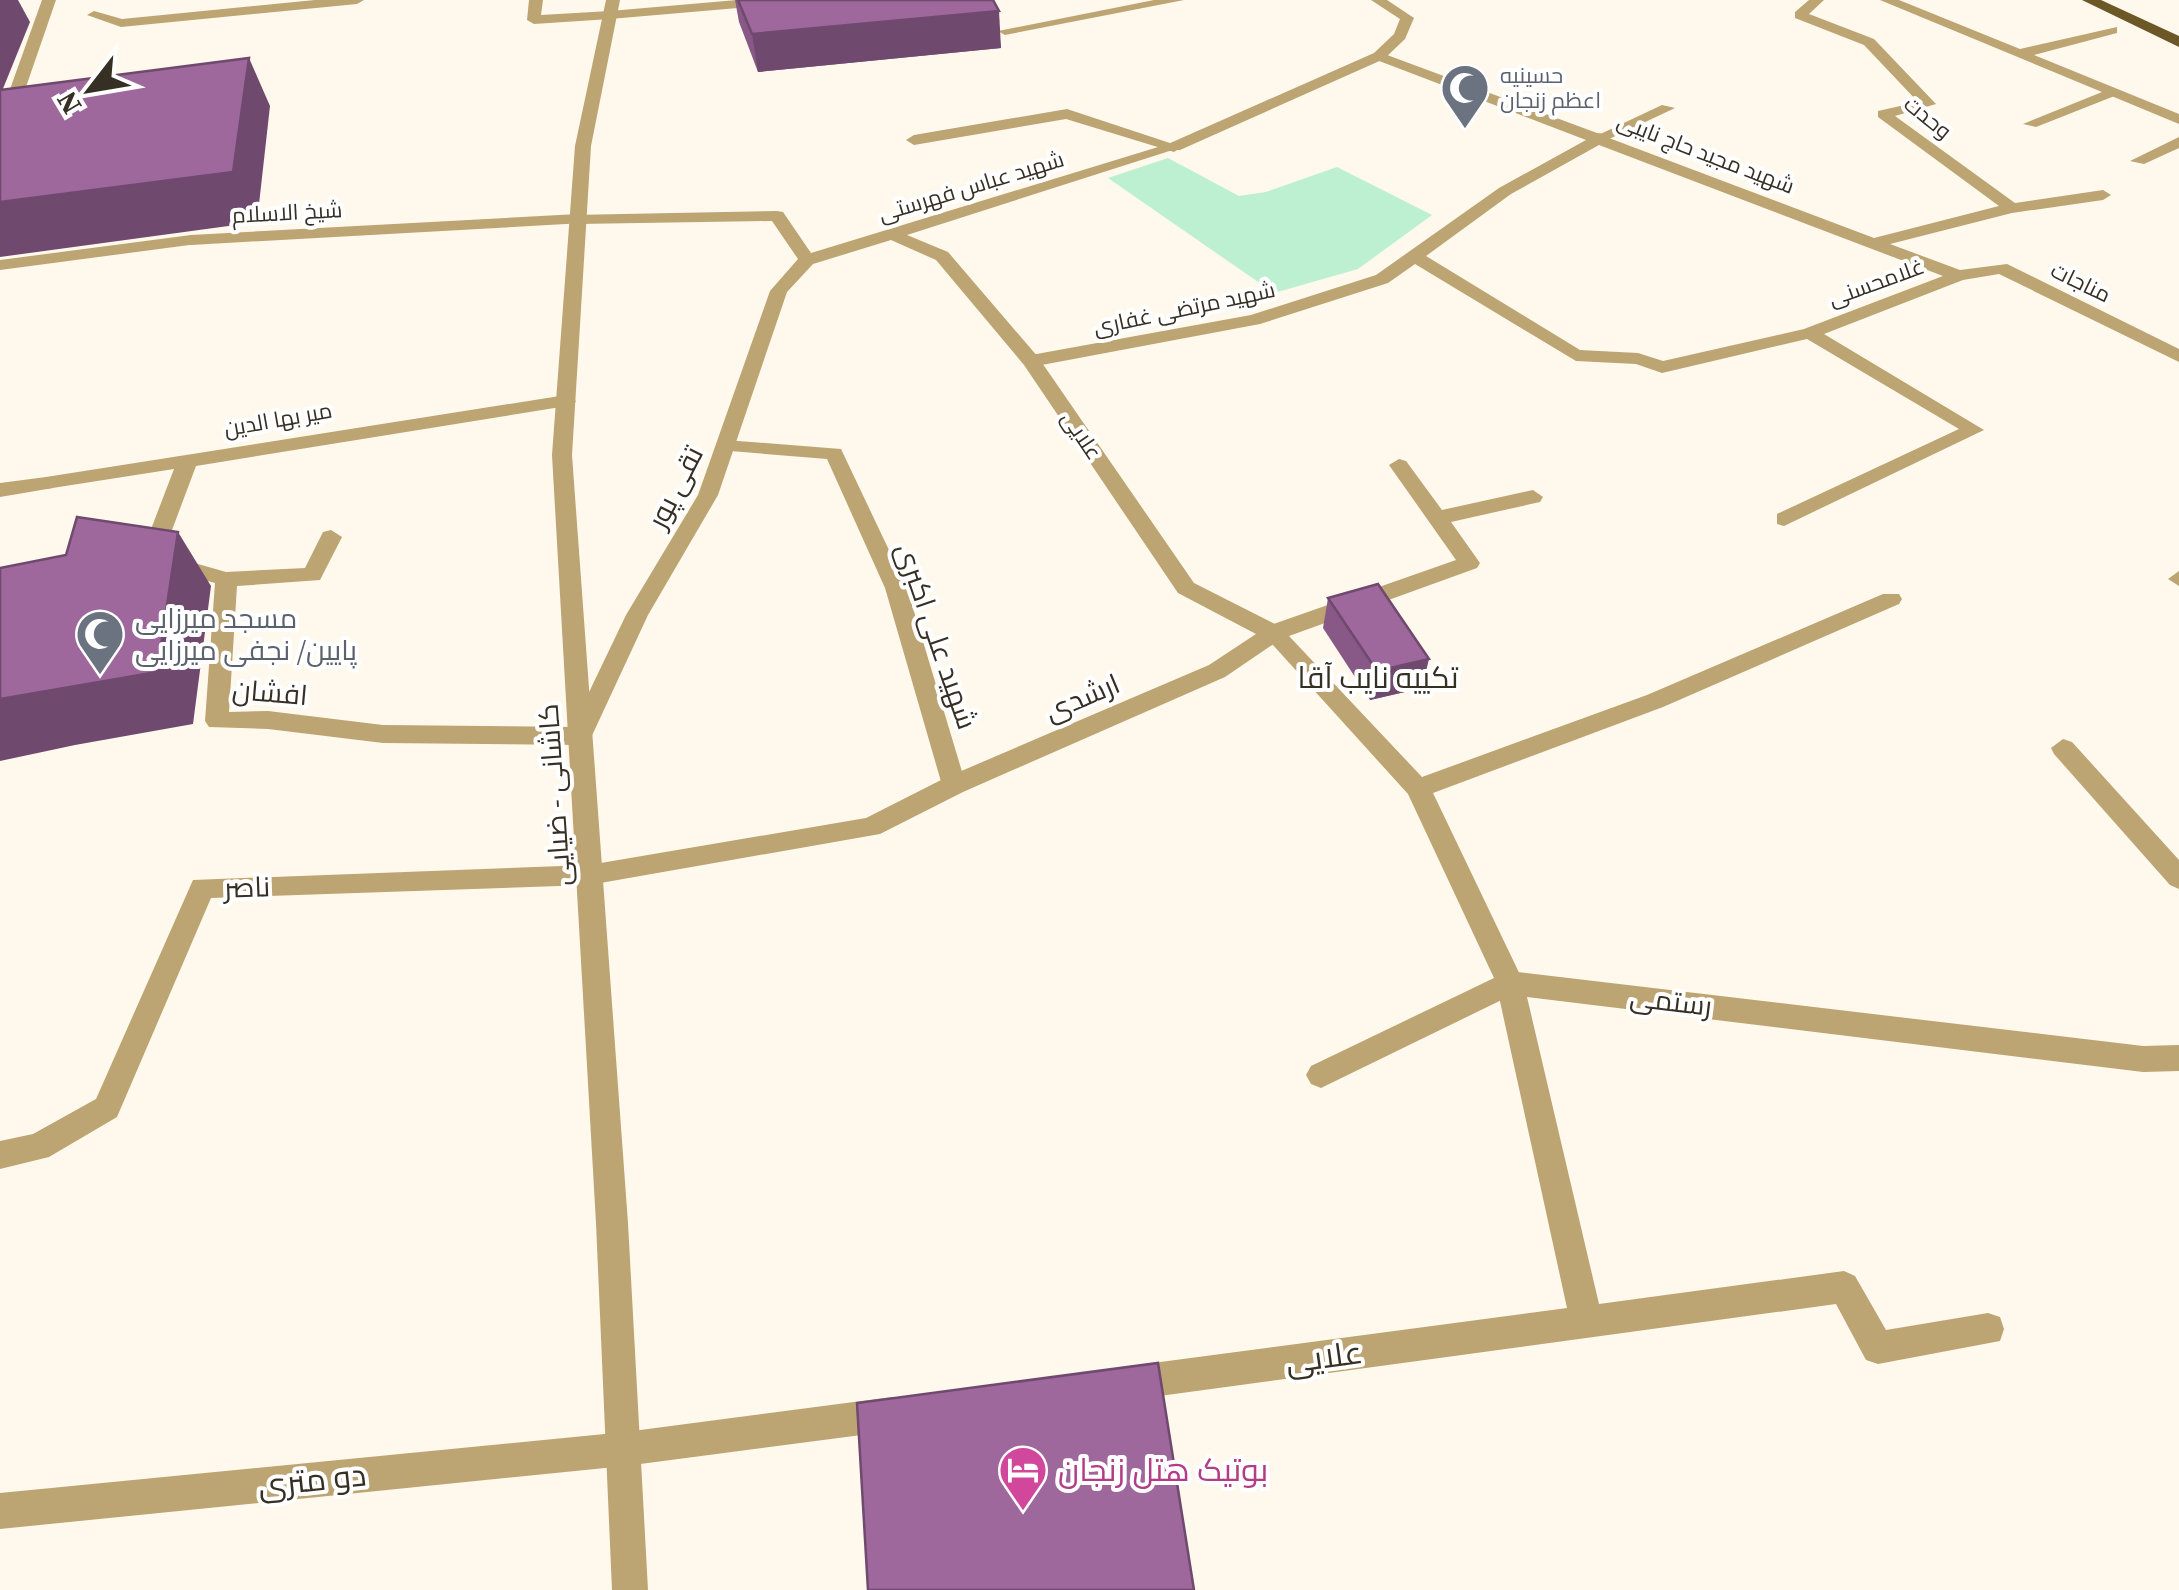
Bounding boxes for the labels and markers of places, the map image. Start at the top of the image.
place label: حسینیه اعظم زنجان [1500,60,1601,116]
mosque icon: حسینیه اعظم زنجان [1439,62,1491,130]
place label: مسجد میرزایی پایین/ نجفی میرزایی [135,599,358,669]
mosque icon: مسجد میرزایی پایین/ نجفی میرزایی [74,608,126,676]
hotel icon: بوتیک هتل زنجان [997,1444,1049,1512]
place label: بوتیک هتل زنجان [1058,1448,1268,1492]

